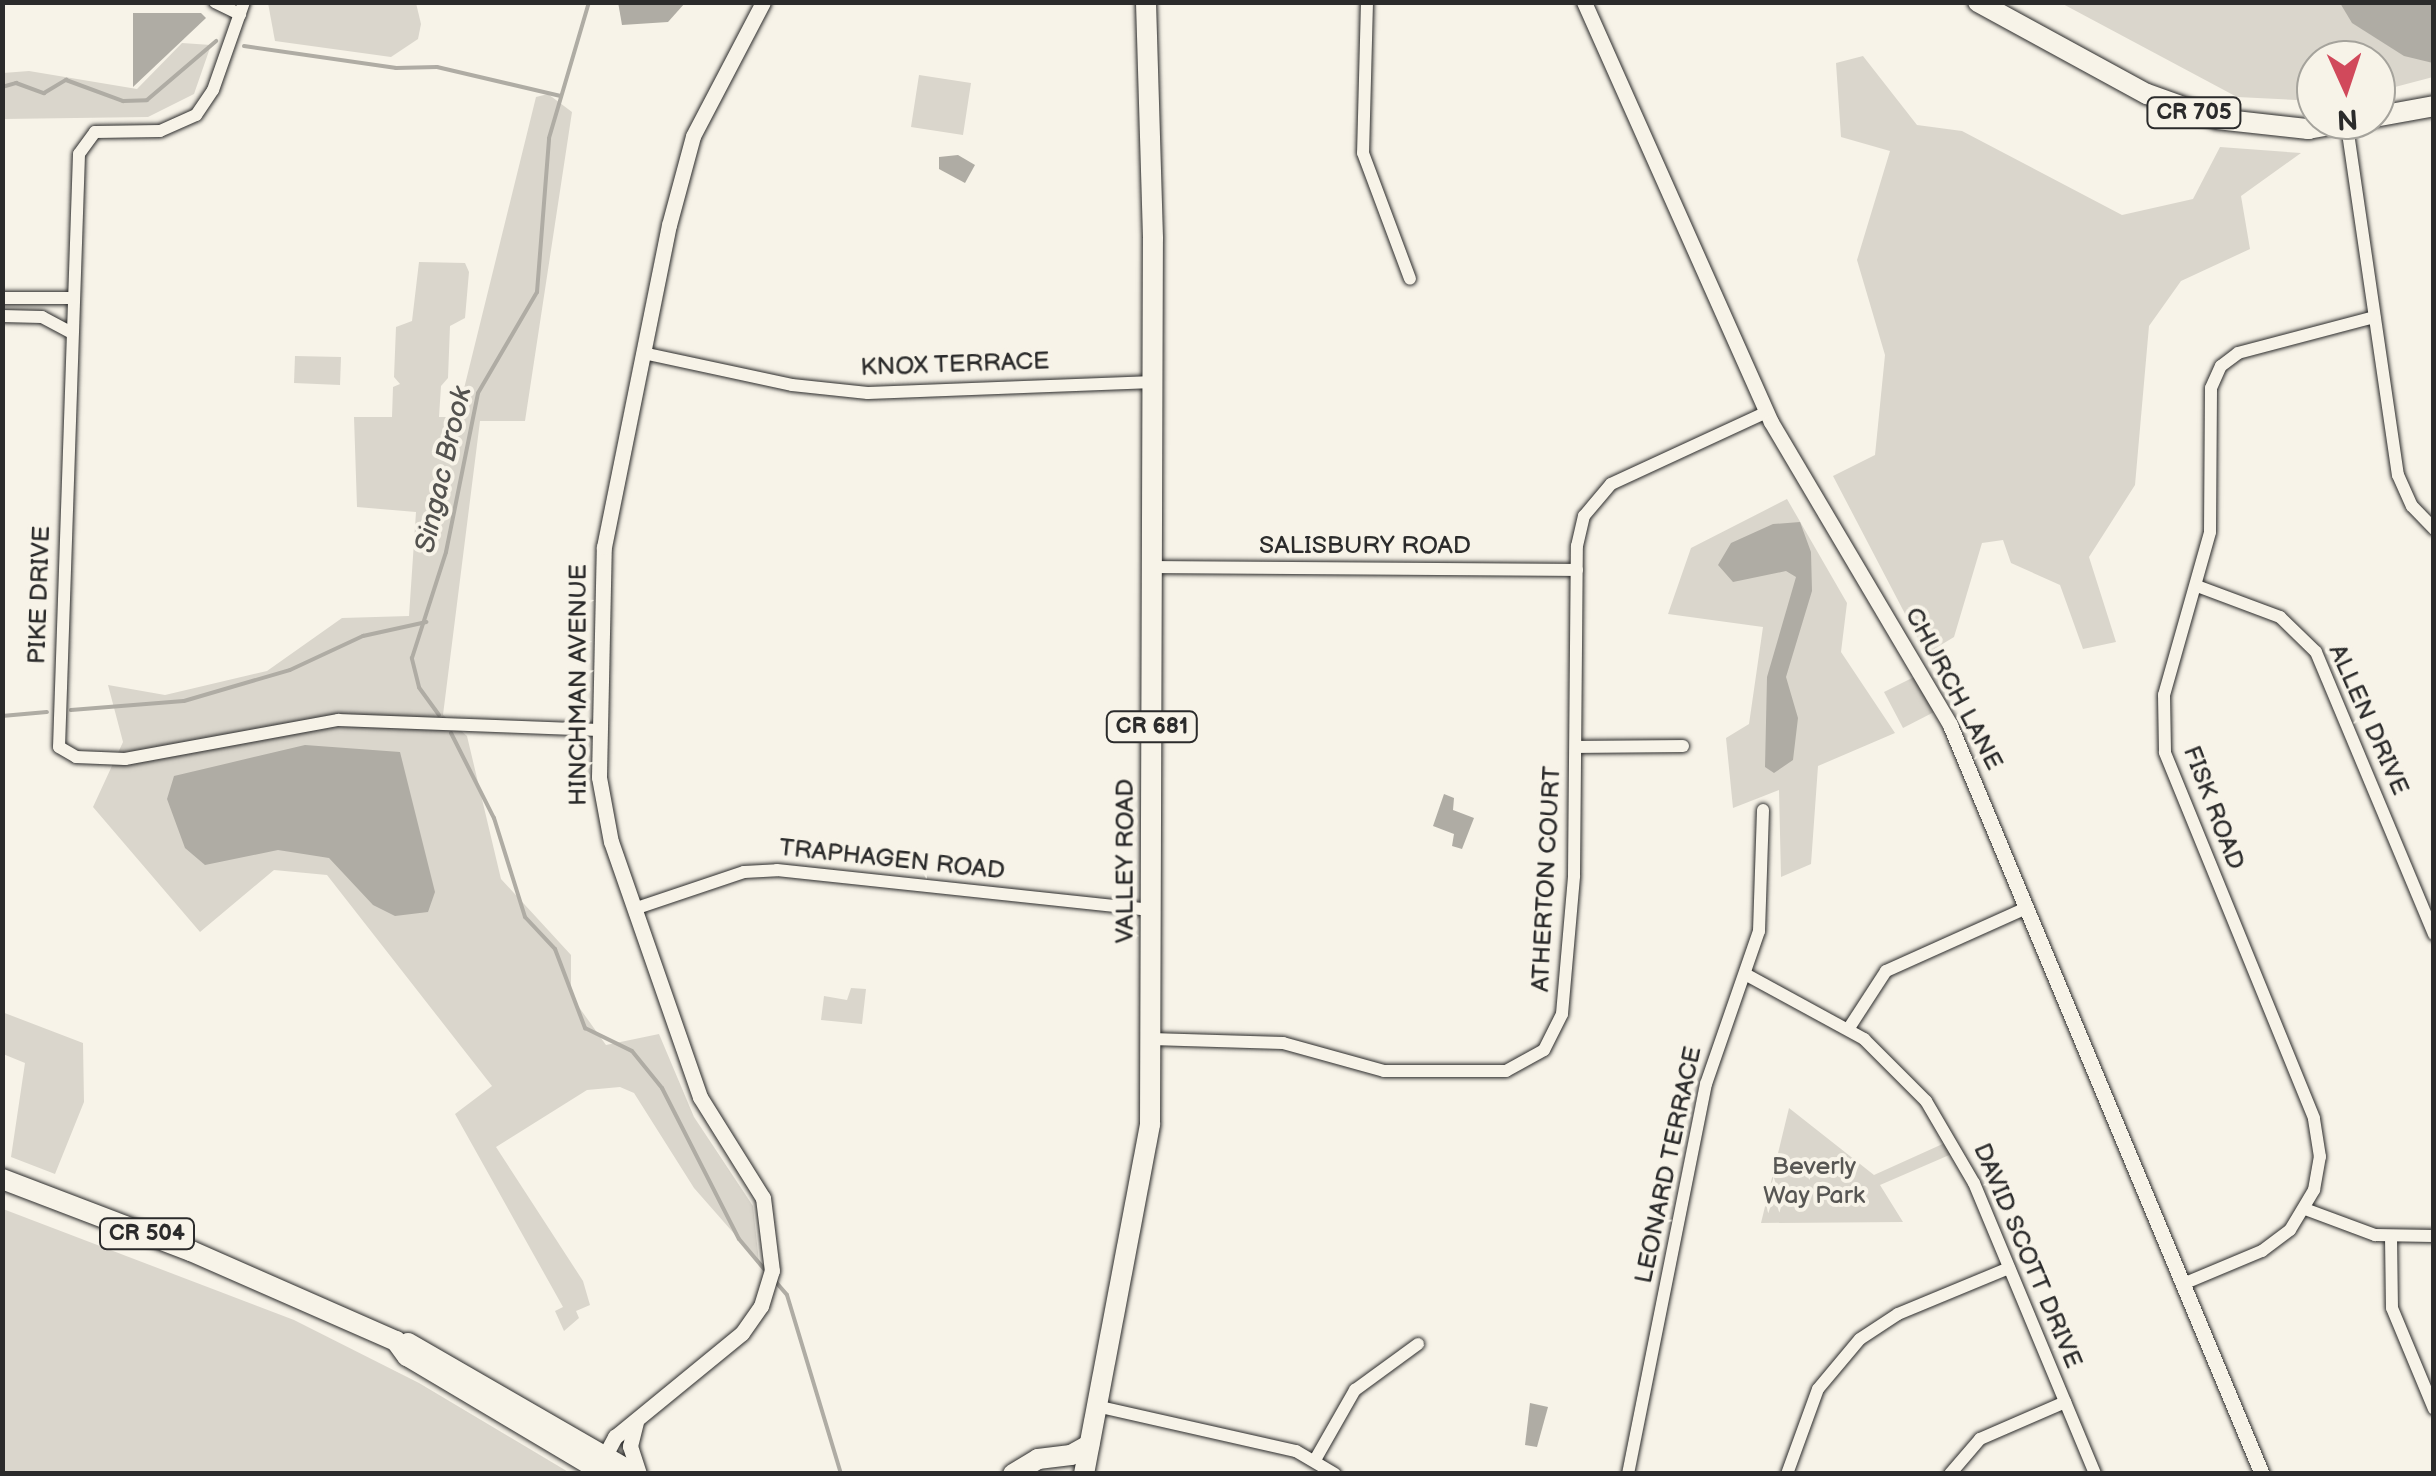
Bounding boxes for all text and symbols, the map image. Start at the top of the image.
north arrow [2296,40,2396,140]
road number: CR 705 [2144,96,2244,130]
text: N [2336,101,2359,135]
street label: KNOX TERRACE [860,347,1050,383]
water label: Singac Brook [409,384,479,556]
street label: PIKE DRIVE [23,525,57,665]
street label: SALISBURY ROAD [1259,531,1471,561]
street label: HINCHMAN AVENUE [564,564,594,806]
street label: CHURCH LANE [1898,603,2008,775]
street label: ALLEN DRIVE [2321,640,2415,800]
road number: CR 681 [1104,710,1200,744]
street label: FISK ROAD [2176,742,2250,874]
street label: ATHERTON COURT [1526,765,1568,993]
street label: VALLEY ROAD [1111,779,1141,943]
street label: TRAPHAGEN ROAD [778,833,1006,887]
street label: LEONARD TERRACE [1629,1043,1709,1287]
street label: DAVID SCOTT DRIVE [1966,1139,2088,1373]
park label: Beverly Way Park [1762,1153,1866,1212]
road number: CR 504 [97,1217,197,1251]

